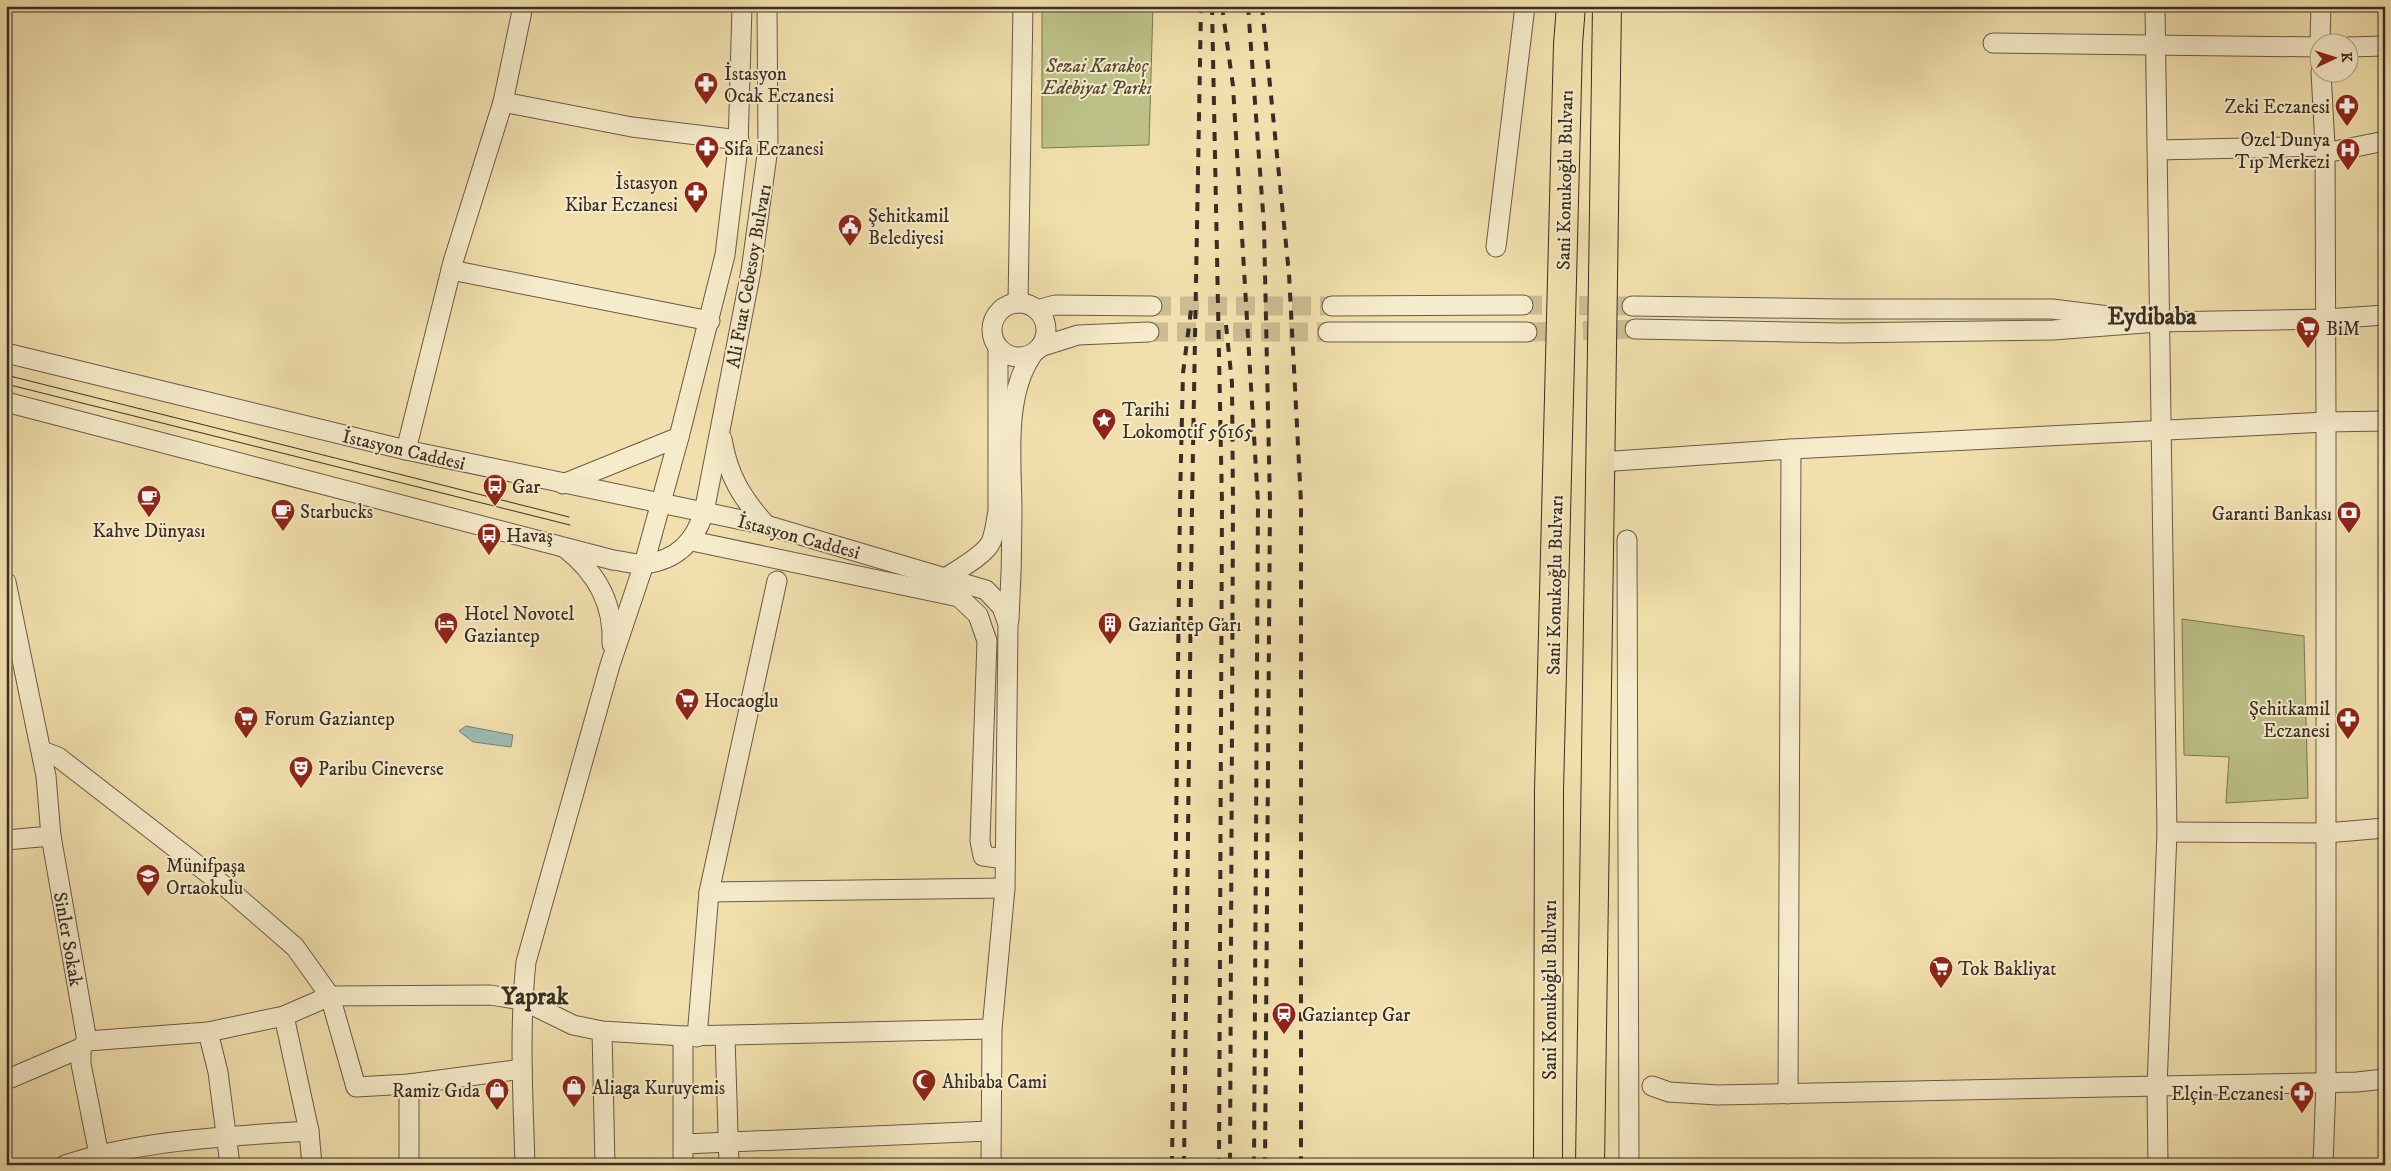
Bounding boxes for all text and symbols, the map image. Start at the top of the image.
north arrow [2308,32,2358,82]
text: K [2337,52,2355,64]
park label: Sezai Karakoç Edebiyat Parkı [1041,55,1152,100]
place label: İstasyon Ocak Eczanesi [724,62,834,108]
pharmacy icon: İstasyon Ocak Eczanesi [693,71,719,105]
street label: Sani Konukoğlu Bulvarı [1552,90,1579,270]
pharmacy icon: Zeki Eczanesi [2334,93,2360,127]
place label: Zeki Eczanesi [2225,96,2330,119]
place label: Ozel Dunya Tıp Merkezi [2235,129,2330,174]
pharmacy icon: Sifa Eczanesi [694,135,720,169]
hospital icon: Ozel Dunya Tıp Merkezi [2335,137,2361,171]
place label: Sifa Eczanesi [724,138,824,161]
place label: İstasyon Kibar Eczanesi [565,171,678,217]
pharmacy icon: İstasyon Kibar Eczanesi [683,180,709,214]
street label: Ali Fuat Cebesoy Bulvarı [722,182,777,370]
place label: Şehitkamil Belediyesi [868,205,949,250]
public building icon: Şehitkamil Belediyesi [837,213,863,247]
district label: Eydibaba [2108,302,2197,332]
supermarket icon: BiM [2295,315,2321,349]
place label: BiM [2326,318,2360,341]
place label: Tarihi Lokomotif 56165 [1122,399,1254,444]
place icon: Tarihi Lokomotif 56165 [1091,407,1117,441]
street label: İstasyon Caddesi [340,424,468,476]
bus stop icon: Gar [482,473,508,507]
place label: Gar [512,476,540,499]
cafe icon: Kahve Dünyası [136,484,162,518]
street label: Sani Konukoğlu Bulvarı [1542,495,1569,675]
cafe icon: Starbucks [270,498,296,532]
bank icon: Garanti Bankası [2336,500,2362,534]
place label: Starbucks [300,501,373,524]
place label: Garanti Bankası [2212,503,2332,526]
street label: İstasyon Caddesi [735,509,863,565]
place label: Kahve Dünyası [93,520,206,543]
bus stop icon: Havaş [476,522,502,556]
place label: Havaş [506,525,553,548]
place label: Hotel Novotel Gaziantep [464,603,575,648]
hotel icon: Hotel Novotel Gaziantep [433,611,459,645]
building icon: Gaziantep Garı [1097,611,1123,645]
place label: Gaziantep Garı [1128,614,1241,637]
supermarket icon: Hocaoglu [674,687,700,721]
place label: Hocaoglu [704,690,778,713]
place label: Şehitkamil Eczanesi [2249,698,2330,743]
supermarket icon: Forum Gaziantep [233,705,259,739]
pharmacy icon: Şehitkamil Eczanesi [2335,706,2361,740]
place label: Forum Gaziantep [264,708,395,731]
theatre icon: Paribu Cineverse [288,755,314,789]
place label: Paribu Cineverse [318,758,444,781]
place label: Münifpaşa Ortaokulu [166,855,245,900]
school or university icon: Münifpaşa Ortaokulu [135,863,161,897]
street label: Sinler Sokak [48,890,87,989]
street label: Sani Konukoğlu Bulvarı [1539,900,1562,1080]
supermarket icon: Tok Bakliyat [1928,955,1954,989]
place label: Tok Bakliyat [1958,958,2056,981]
district label: Yaprak [501,982,570,1012]
station icon: Gaziantep Gar [1271,1001,1297,1035]
place label: Gaziantep Gar [1302,1004,1410,1027]
mosque icon: Ahibaba Cami [911,1068,937,1102]
place label: Ahibaba Cami [942,1071,1047,1094]
shop icon: Aliaga Kuruyemis [561,1074,587,1108]
shop icon: Ramiz Gıda [484,1077,510,1111]
place label: Aliaga Kuruyemis [592,1077,725,1100]
place label: Ramiz Gıda [392,1080,480,1103]
pharmacy icon: Elçin Eczanesi [2289,1080,2315,1114]
place label: Elçin Eczanesi [2171,1083,2284,1106]

